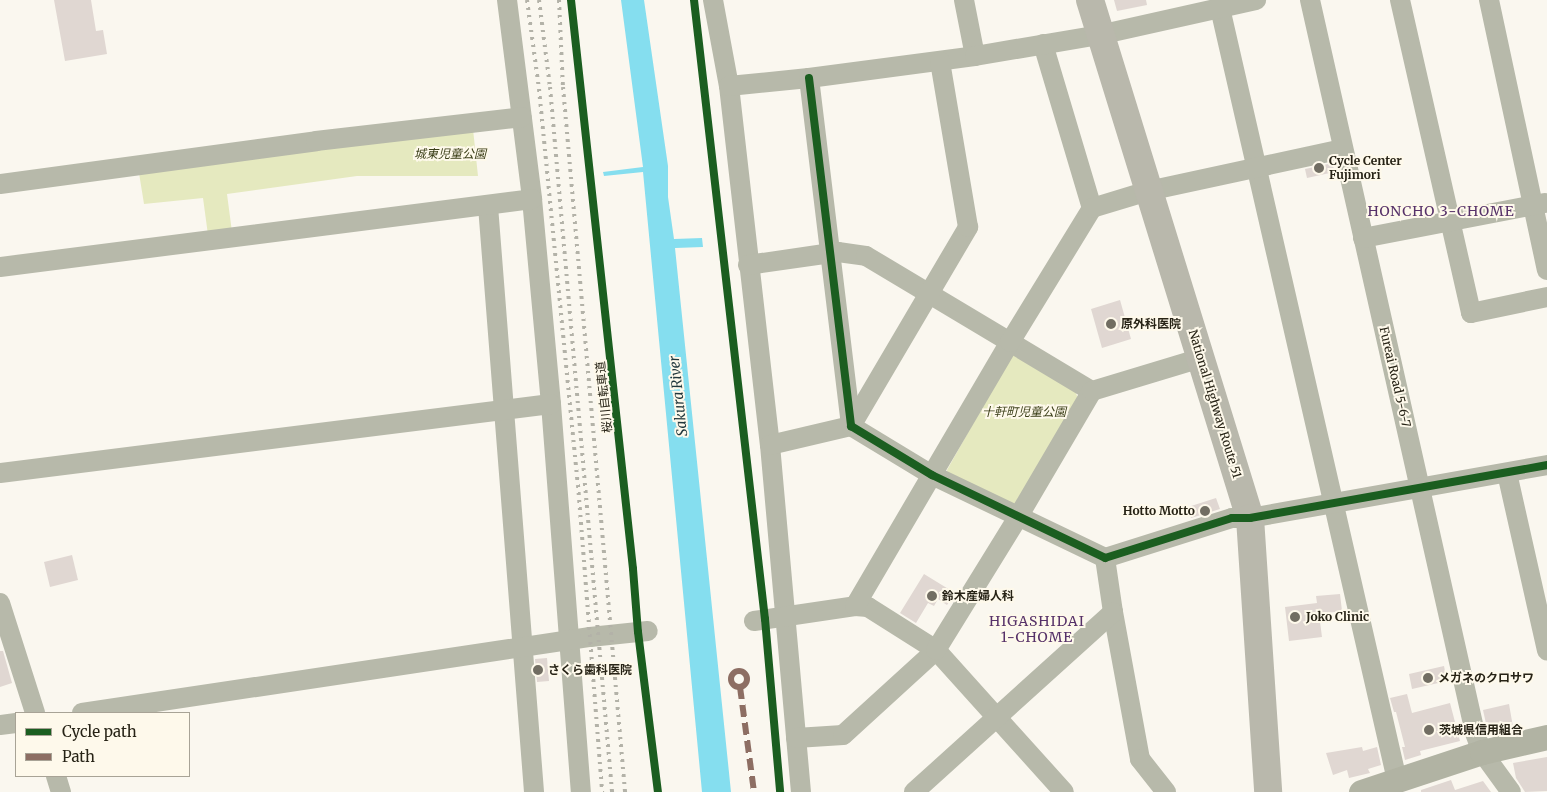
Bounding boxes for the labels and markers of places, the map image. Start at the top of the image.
place label: Cycle Center Fujimori [1329,154,1402,182]
marker: Cycle Center Fujimori [1313,162,1325,174]
place label: 原外科医院 [1121,317,1181,331]
marker: 原外科医院 [1105,318,1117,330]
place label: Hotto Motto [1123,504,1195,518]
marker: Hotto Motto [1199,505,1211,517]
place label: 鈴木産婦人科 [942,589,1014,603]
marker: 鈴木産婦人科 [926,590,938,602]
marker: Joko Clinic [1288,610,1302,624]
place label: Joko Clinic [1306,610,1369,624]
place label: さくら歯科医院 [548,663,632,677]
marker: さくら歯科医院 [532,664,544,676]
place label: メガネのクロサワ [1438,671,1534,685]
marker: メガネのクロサワ [1422,672,1434,684]
place label: 茨城県信用組合 [1439,723,1523,737]
marker: 茨城県信用組合 [1423,724,1435,736]

